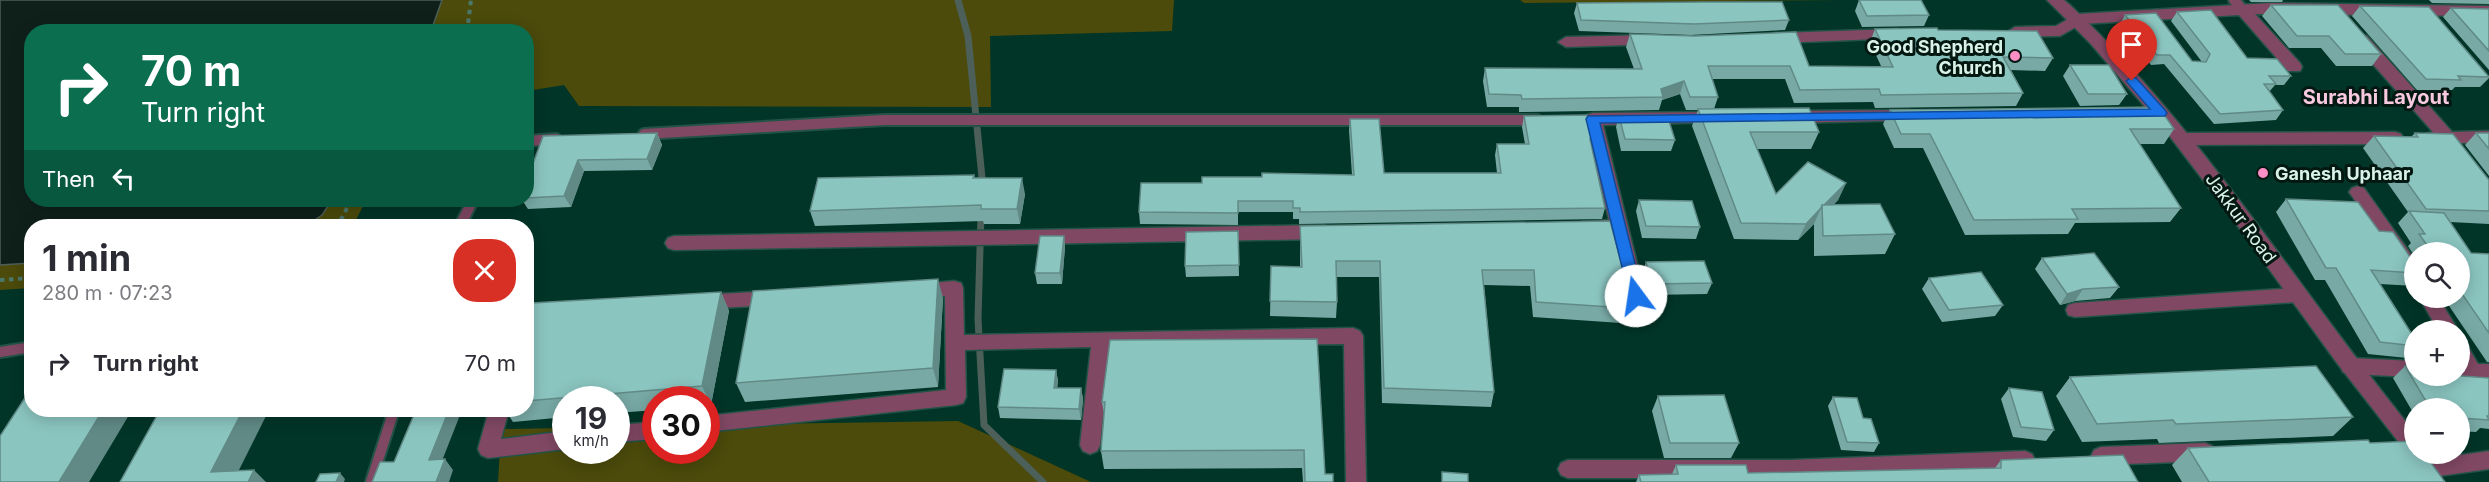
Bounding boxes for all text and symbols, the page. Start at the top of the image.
pin [2106,19,2157,81]
icon: arrive [2115,28,2148,61]
place label: Good Shepherd Church [1867,36,2003,78]
text: 70 m [141,45,241,96]
icon: right [42,48,120,126]
marker: Good Shepherd Church [2008,49,2022,63]
district label: Surabhi Layout [2303,85,2449,109]
text: Turn right [141,96,265,129]
icon: left [107,162,140,195]
place label: Ganesh Uphaar [2275,163,2410,184]
text: Then [42,166,95,192]
marker: Ganesh Uphaar [2256,166,2270,180]
street label: Jakkur Road [2201,169,2281,267]
text: 1 min [42,236,131,280]
button: close [453,239,516,302]
map controls [2404,242,2470,464]
button: search [2404,242,2470,308]
position arrow [1604,264,1668,328]
text: 280 m · 07:23 [42,281,173,305]
button: + [2404,320,2470,386]
icon: right [42,347,75,380]
text: Turn right [93,350,199,376]
text: 70 m [465,350,516,376]
speed limit sign: 30 [642,386,720,464]
button: − [2404,398,2470,464]
text: 19 [575,400,607,436]
text: km/h [573,431,609,450]

